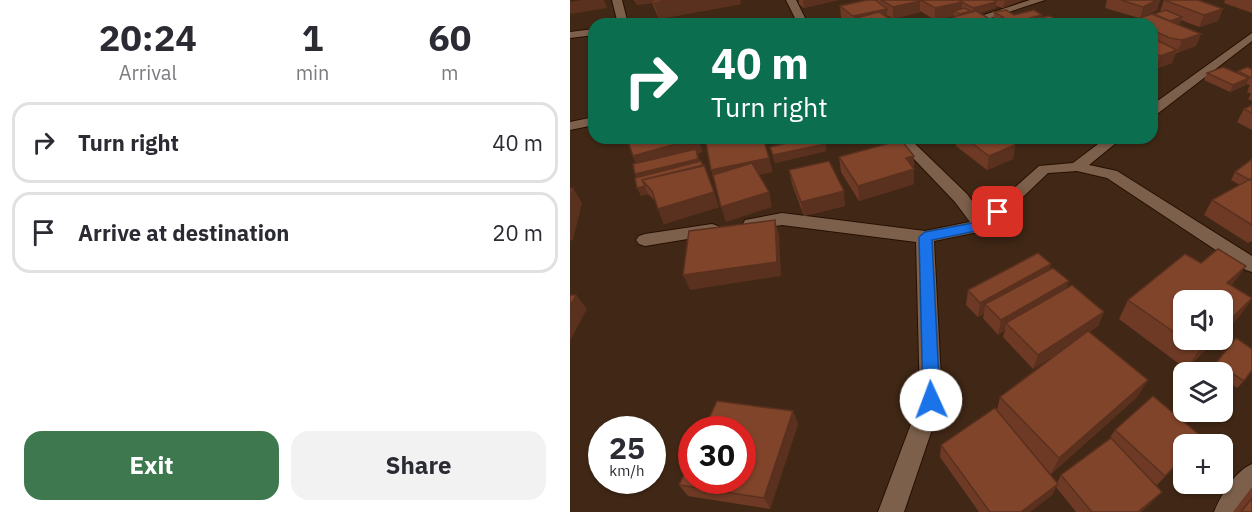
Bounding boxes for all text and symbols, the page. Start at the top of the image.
text: 20:24 [99,14,197,61]
text: 1 [302,14,323,61]
text: 60 [428,14,471,61]
text: 40 m [711,36,809,91]
icon: right [612,42,690,120]
text: Arrival [119,59,177,86]
text: min [296,59,329,86]
text: m [441,59,458,86]
text: Turn right [711,89,828,124]
icon: right [27,126,60,159]
text: Turn right [78,128,179,157]
text: 40 m [492,128,543,157]
pin [972,186,1023,237]
icon: arrive [981,195,1014,228]
icon: arrive [27,216,60,249]
text: Arrive at destination [78,218,289,247]
text: 20 m [492,218,543,247]
map controls [1173,290,1233,494]
button: sound [1173,290,1233,350]
button: layers [1173,362,1233,422]
position arrow [899,368,963,432]
speed limit sign: 30 [678,416,756,494]
text: 25 [609,428,645,467]
button: Exit [24,431,279,500]
button: Share [291,431,546,500]
button: + [1173,434,1233,494]
text: km/h [609,461,645,480]

